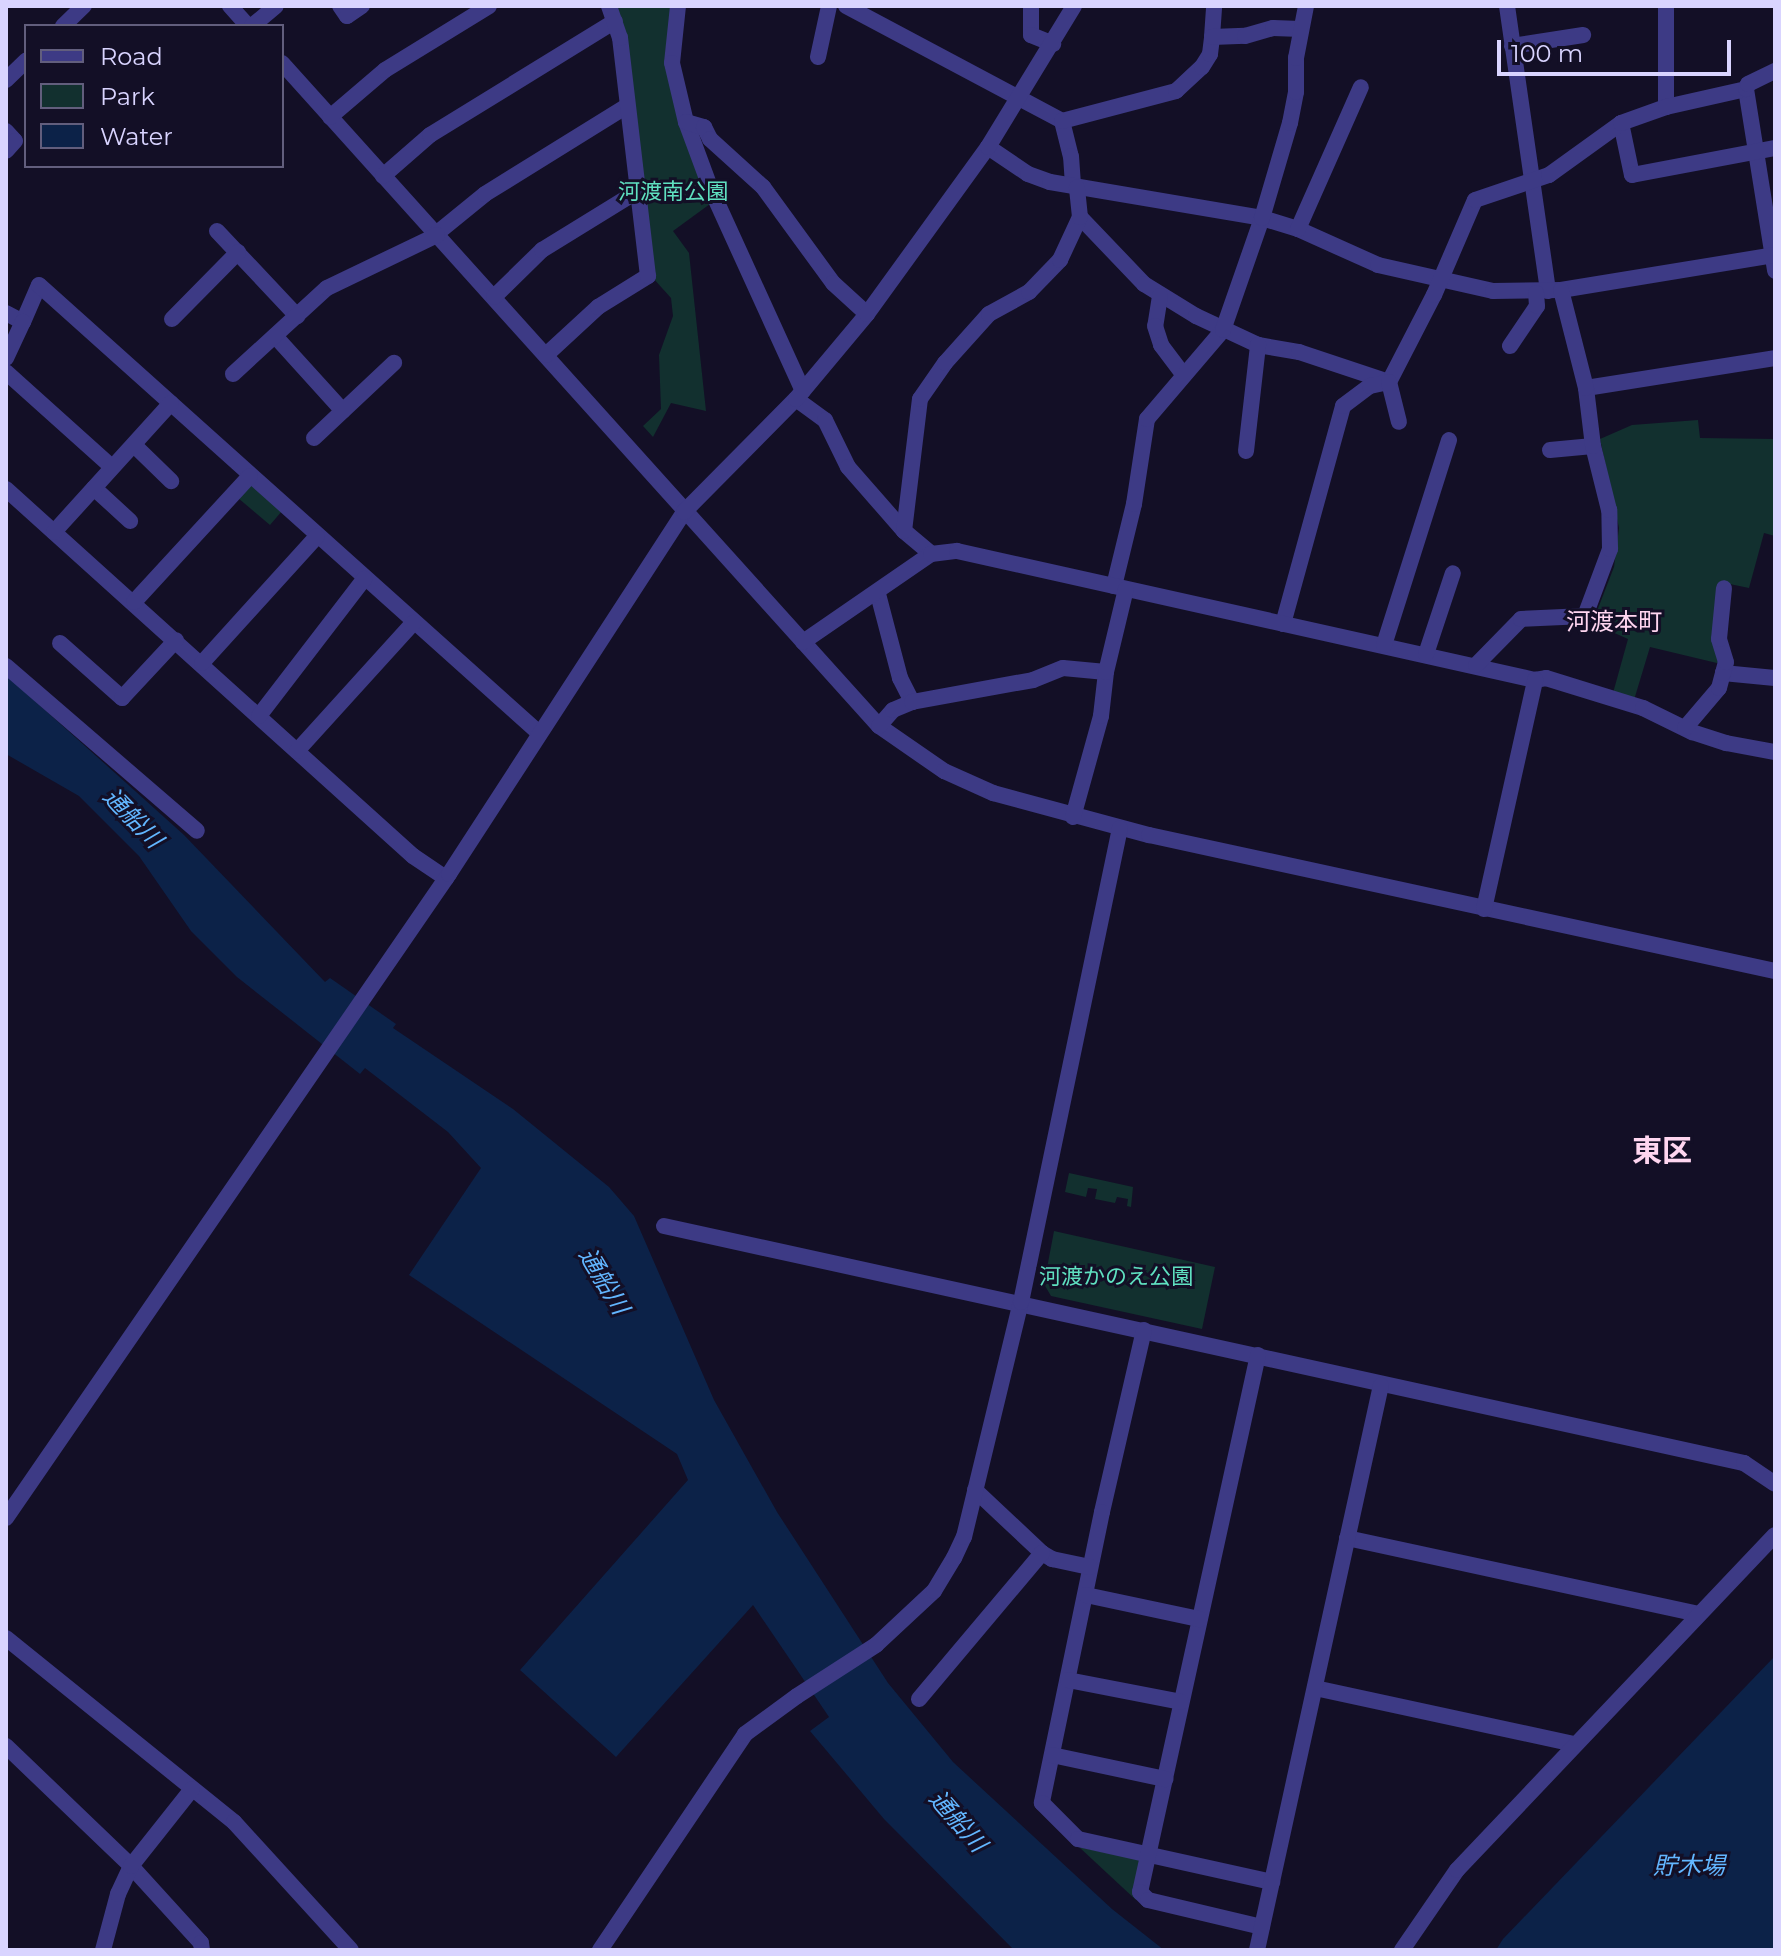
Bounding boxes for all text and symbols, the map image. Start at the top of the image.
legend [24,24,284,168]
scale bar [1501,24,1735,74]
text: 100 m [1511,39,1583,68]
text: Road [100,42,163,71]
text: Park [100,82,155,111]
text: Water [100,122,173,151]
park label: 河渡南公園 [618,179,728,205]
district label: 河渡本町 [1566,608,1662,636]
water label: 通船川 [98,782,168,854]
district label: 東区 [1632,1133,1692,1169]
water label: 通船川 [573,1243,635,1319]
park label: 河渡かのえ公園 [1039,1264,1193,1290]
water label: 通船川 [924,1784,992,1858]
water label: 貯木場 [1653,1852,1725,1880]

